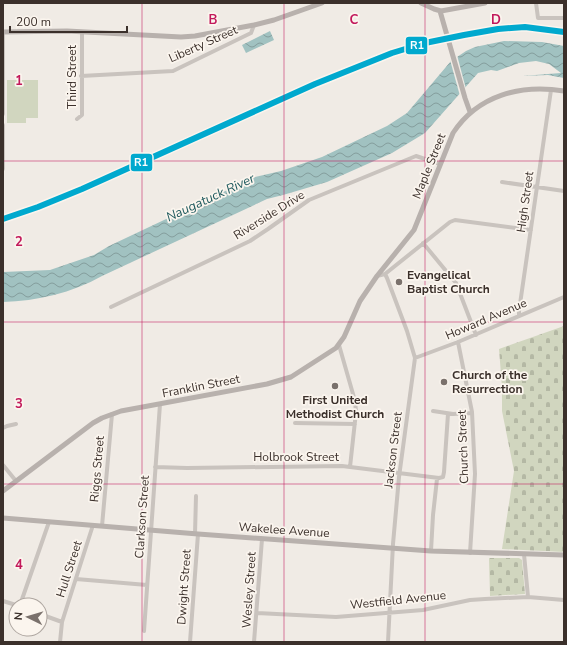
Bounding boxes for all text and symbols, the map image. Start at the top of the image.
scale bar [10,8,127,34]
text: B [209,11,218,29]
text: C [350,11,359,29]
text: D [491,11,501,29]
text: 200 m [16,14,51,30]
street label: Liberty Street [166,21,241,66]
line badge: R1 [405,36,428,55]
text: R1 [410,38,424,53]
street label: Third Street [64,44,80,109]
text: 1 [15,72,23,90]
street label: Maple Street [409,130,450,201]
line badge: R1 [130,153,153,172]
text: R1 [134,155,148,170]
water label: Naugatuck River [163,169,258,226]
street label: High Street [513,170,537,234]
street label: Riverside Drive [230,187,308,243]
text: 2 [15,233,23,251]
place label: Evangelical Baptist Church [407,267,490,297]
marker: Evangelical Baptist Church [394,277,404,287]
street label: Howard Avenue [443,295,529,343]
place label: Church of the Resurrection [452,367,528,397]
street label: Franklin Street [161,370,242,401]
marker: Church of the Resurrection [439,377,449,387]
marker: First United Methodist Church [330,381,340,391]
place label: First United Methodist Church [286,392,384,422]
text: 3 [15,395,23,413]
street label: Church Street [454,409,472,484]
street label: Jackson Street [380,410,406,490]
street label: Riggs Street [86,434,108,503]
street label: Holbrook Street [253,449,340,465]
street label: Clarkson Street [131,474,153,559]
street label: Wakelee Avenue [238,519,330,541]
street label: Hull Street [52,538,86,599]
street label: Dwight Street [173,548,195,625]
street label: Wesley Street [238,551,260,629]
text: 4 [15,556,23,574]
street label: Westfield Avenue [349,587,447,613]
north arrow [8,597,48,637]
text: N [11,611,26,621]

